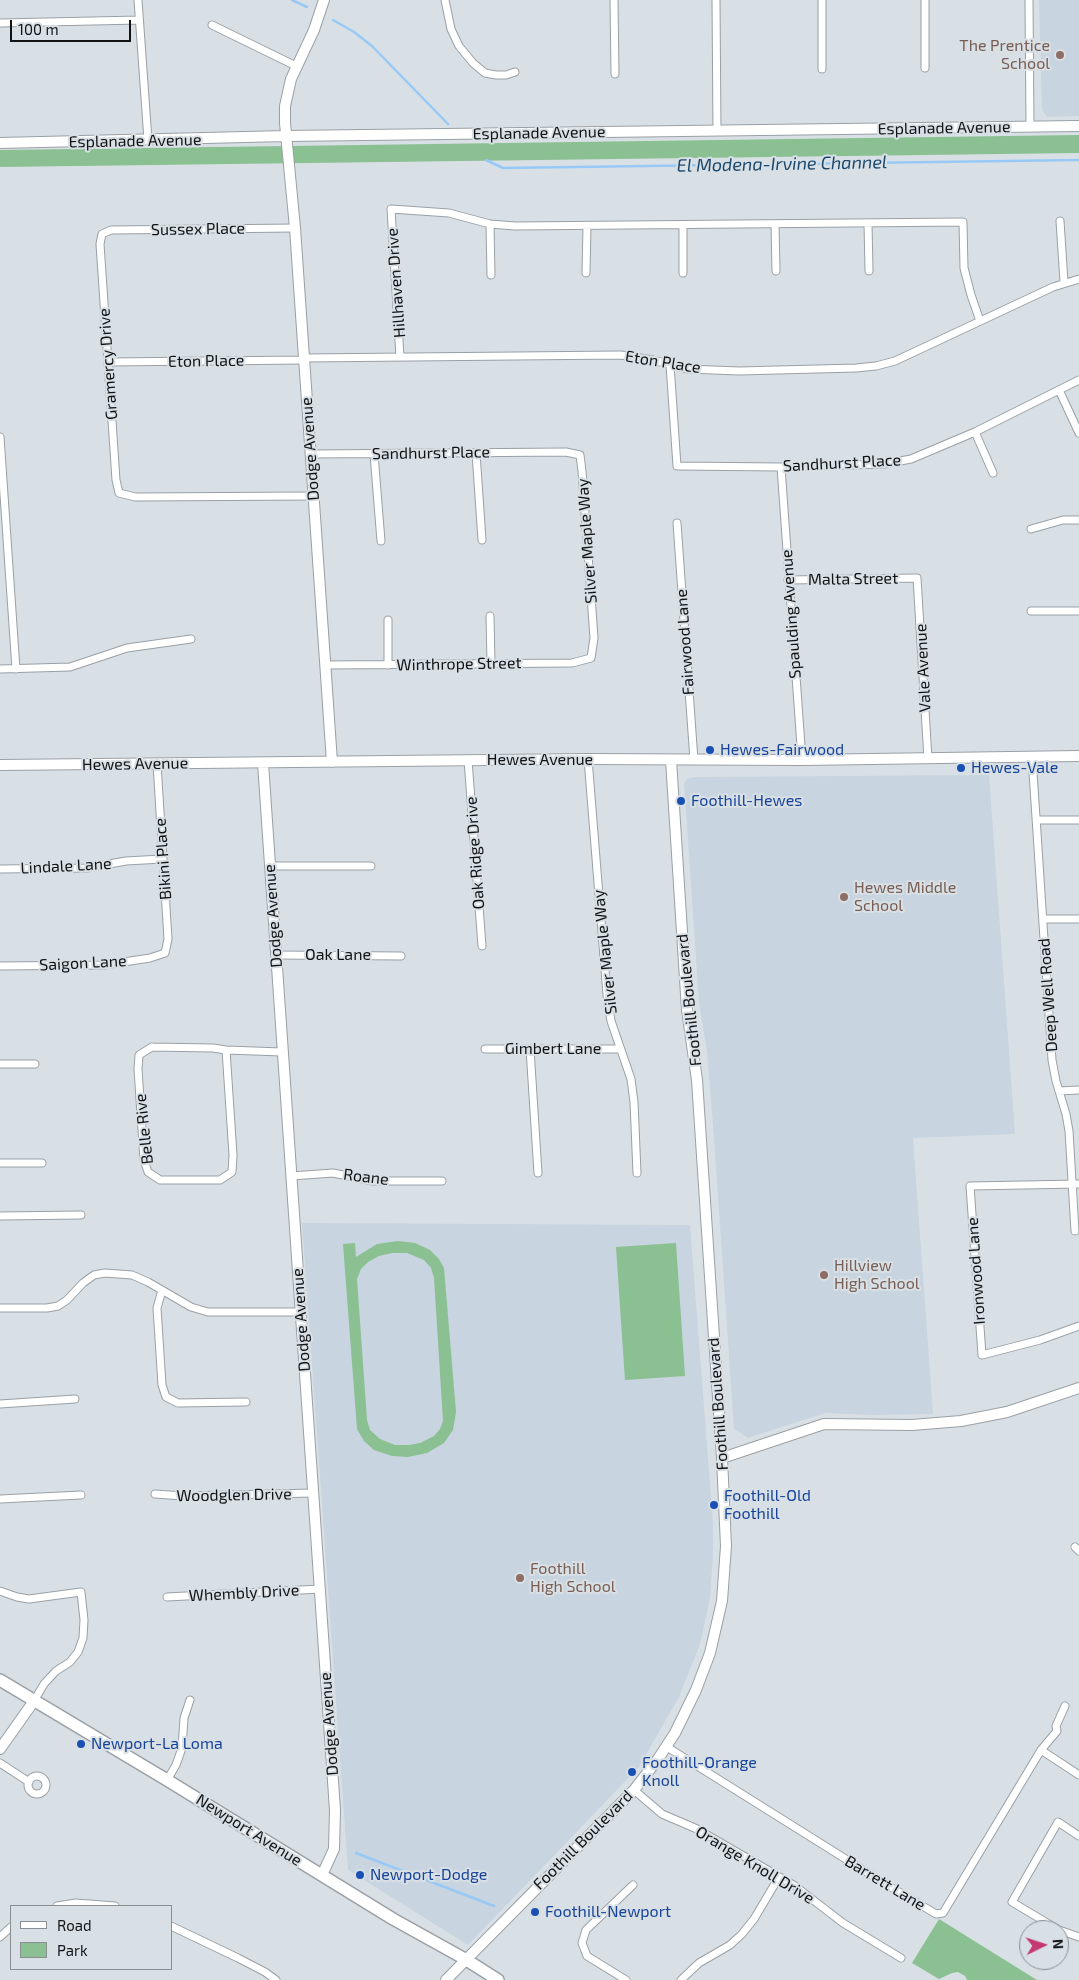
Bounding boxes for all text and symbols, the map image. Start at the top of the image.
scale bar [12,10,134,42]
text: 100 m [18,20,59,38]
place label: The Prentice School [959,36,1050,74]
marker: The Prentice School [1054,49,1066,61]
street label: Esplanade Avenue [877,117,1011,139]
street label: Esplanade Avenue [472,122,606,144]
street label: Esplanade Avenue [68,130,202,152]
water label: El Modena-Irvine Channel [677,151,887,177]
street label: Sussex Place [151,219,245,239]
street label: Hillhaven Drive [383,227,409,339]
street label: Gramercy Drive [95,308,121,420]
street label: Eton Place [624,347,702,377]
street label: Eton Place [168,351,244,371]
street label: Dodge Avenue [297,397,323,501]
street label: Sandhurst Place [372,442,490,464]
street label: Sandhurst Place [783,450,901,476]
street label: Silver Maple Way [573,478,601,604]
street label: Spaulding Avenue [777,549,805,679]
street label: Malta Street [808,569,898,589]
street label: Fairwood Lane [672,588,698,696]
street label: Vale Avenue [911,623,935,713]
street label: Winthrope Street [396,653,522,675]
place label: Hewes-Fairwood [720,740,844,760]
marker: Hewes-Fairwood [704,744,716,756]
street label: Hewes Avenue [487,750,593,770]
street label: Hewes Avenue [82,753,188,775]
place label: Hewes-Vale [971,758,1058,778]
marker: Hewes-Vale [955,762,967,774]
place label: Foothill-Hewes [691,791,802,811]
marker: Foothill-Hewes [675,795,687,807]
street label: Oak Ridge Drive [461,796,489,910]
street label: Bikini Place [151,817,175,901]
street label: Lindale Lane [20,854,112,878]
street label: Dodge Avenue [260,864,286,968]
place label: Hewes Middle School [854,878,956,916]
street label: Silver Maple Way [589,889,621,1015]
marker: Hewes Middle School [838,891,850,903]
street label: Foothill Boulevard [673,933,705,1067]
street label: Deep Well Road [1034,937,1062,1053]
street label: Oak Lane [305,945,371,965]
street label: Saigon Lane [39,951,127,975]
street label: Gimbert Lane [505,1039,601,1059]
street label: Belle Rive [131,1093,157,1165]
street label: Roane [342,1165,390,1189]
street label: Ironwood Lane [963,1217,989,1325]
place label: Hillview High School [834,1256,919,1294]
street label: Dodge Avenue [288,1268,314,1372]
marker: Hillview High School [818,1269,830,1281]
street label: Foothill Boulevard [704,1337,732,1471]
street label: Woodglen Drive [176,1484,292,1506]
place label: Foothill-Old Foothill [724,1486,811,1524]
marker: Foothill-Old Foothill [708,1499,720,1511]
place label: Foothill High School [530,1559,615,1597]
marker: Foothill High School [514,1572,526,1584]
street label: Whembly Drive [188,1581,300,1605]
street label: Dodge Avenue [316,1672,342,1776]
place label: Newport-La Loma [91,1734,223,1754]
marker: Newport-La Loma [75,1738,87,1750]
place label: Foothill-Orange Knoll [642,1753,757,1791]
marker: Foothill-Orange Knoll [626,1766,638,1778]
street label: Foothill Boulevard [529,1786,637,1894]
street label: Newport Avenue [193,1790,305,1870]
street label: Orange Knoll Drive [692,1822,818,1908]
street label: Barrett Lane [841,1851,929,1915]
place label: Newport-Dodge [370,1865,487,1885]
marker: Newport-Dodge [354,1869,366,1881]
place label: Foothill-Newport [545,1902,671,1922]
legend [10,1905,172,1970]
marker: Foothill-Newport [529,1906,541,1918]
text: Road [57,1916,92,1934]
north arrow [1019,1920,1069,1970]
text: N [1050,1938,1067,1950]
text: Park [57,1941,88,1959]

